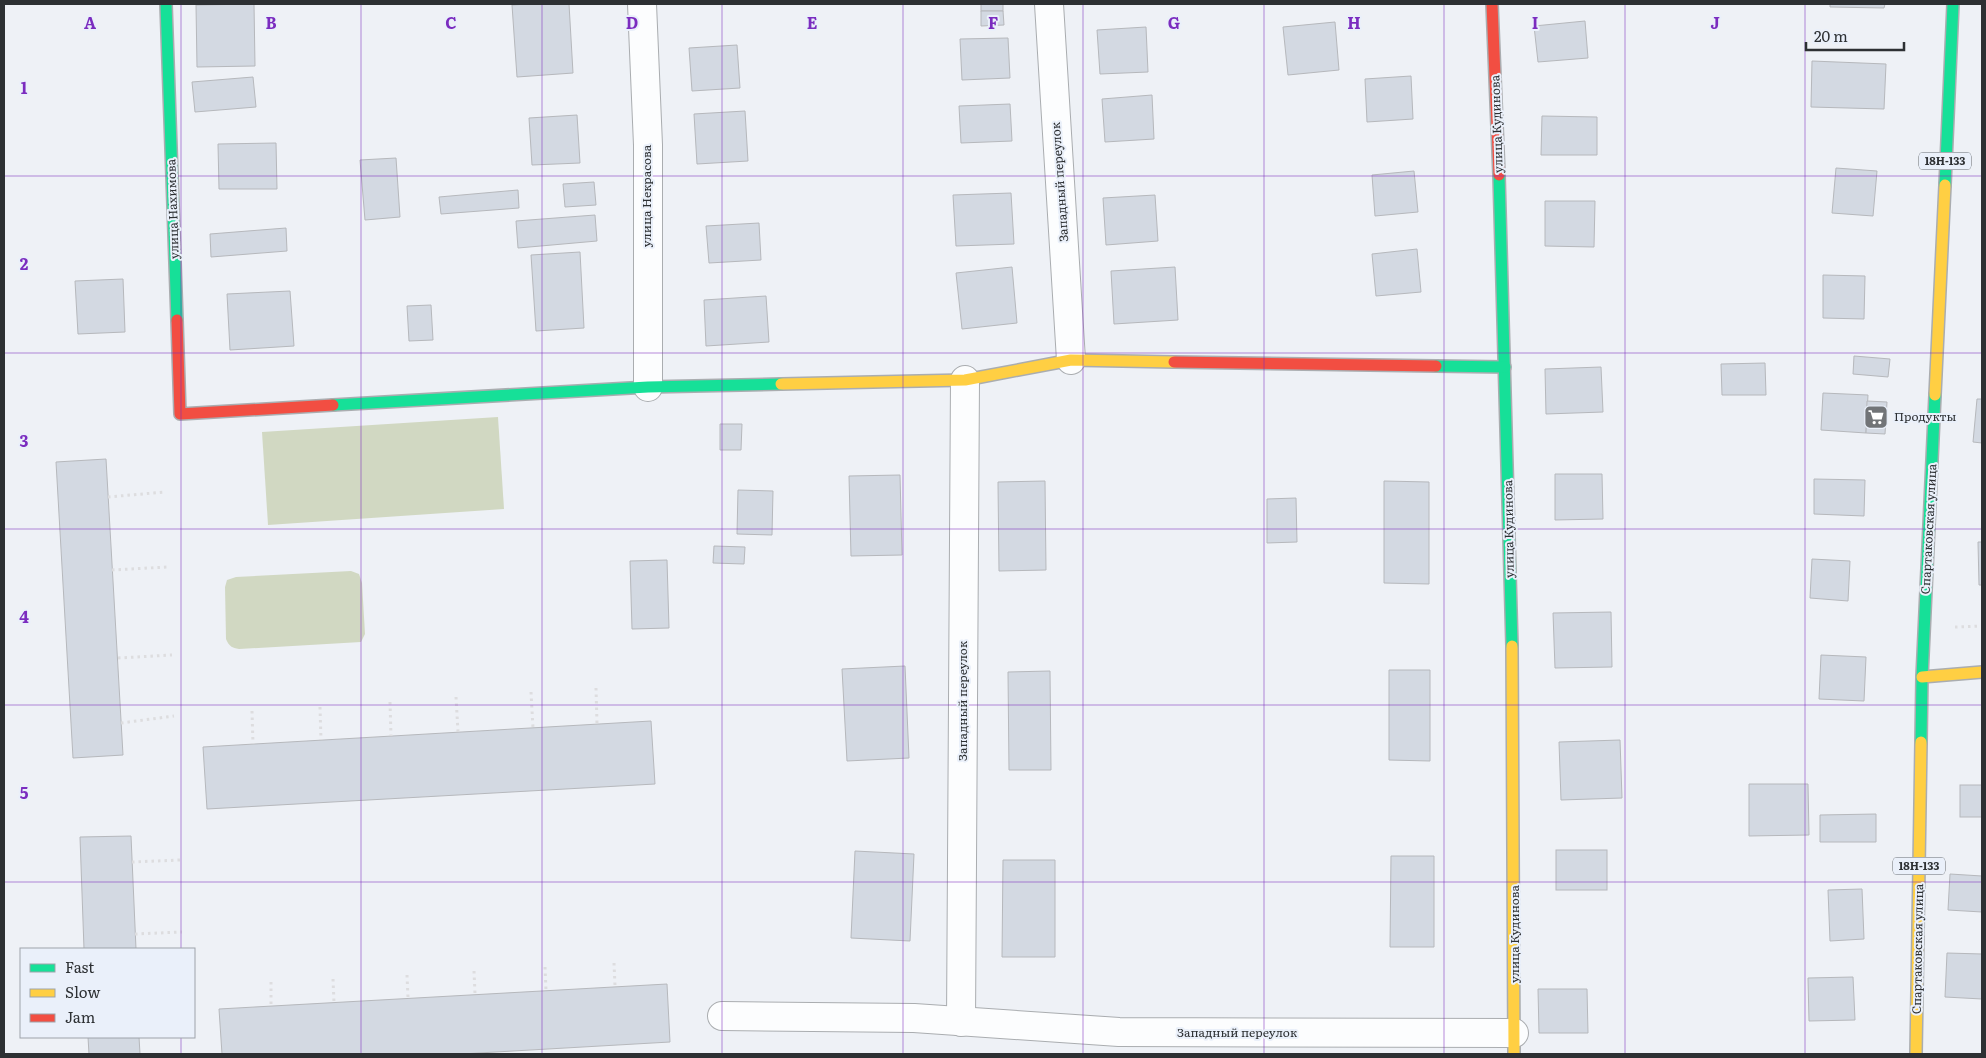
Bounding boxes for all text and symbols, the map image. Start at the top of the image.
text: A [84,10,96,34]
text: B [265,10,277,34]
text: C [445,10,457,34]
text: D [626,10,638,34]
text: E [807,10,818,34]
text: F [988,10,998,34]
text: G [1168,10,1180,34]
text: H [1347,10,1361,34]
text: I [1532,10,1538,34]
text: J [1710,10,1720,34]
scale bar [1806,20,1904,52]
text: 20 m [1814,24,1848,47]
street label: улица Кудинова [1485,74,1507,173]
text: 1 [21,75,28,99]
street label: Западный переулок [1046,122,1072,243]
street label: улица Некрасова [637,144,655,247]
road number: 18Н-133 [1919,153,1971,170]
street label: улица Нахимова [161,158,183,259]
text: 2 [20,251,29,275]
supermarket icon: Продукты [1863,404,1889,430]
place label: Продукты [1894,407,1956,425]
text: 3 [20,428,29,452]
street label: Спартаковская улица [1916,463,1940,595]
street label: улица Кудинова [1498,479,1518,578]
text: 4 [19,604,29,628]
street label: Западный переулок [953,641,971,761]
text: 5 [20,780,29,804]
road number: 18Н-133 [1893,858,1945,874]
street label: Спартаковская улица [1907,883,1927,1014]
street label: улица Кудинова [1505,884,1523,983]
legend [20,948,195,1038]
text: Fast [65,955,94,978]
text: Slow [65,980,100,1003]
text: Jam [65,1005,96,1028]
street label: Западный переулок [1177,1023,1297,1041]

